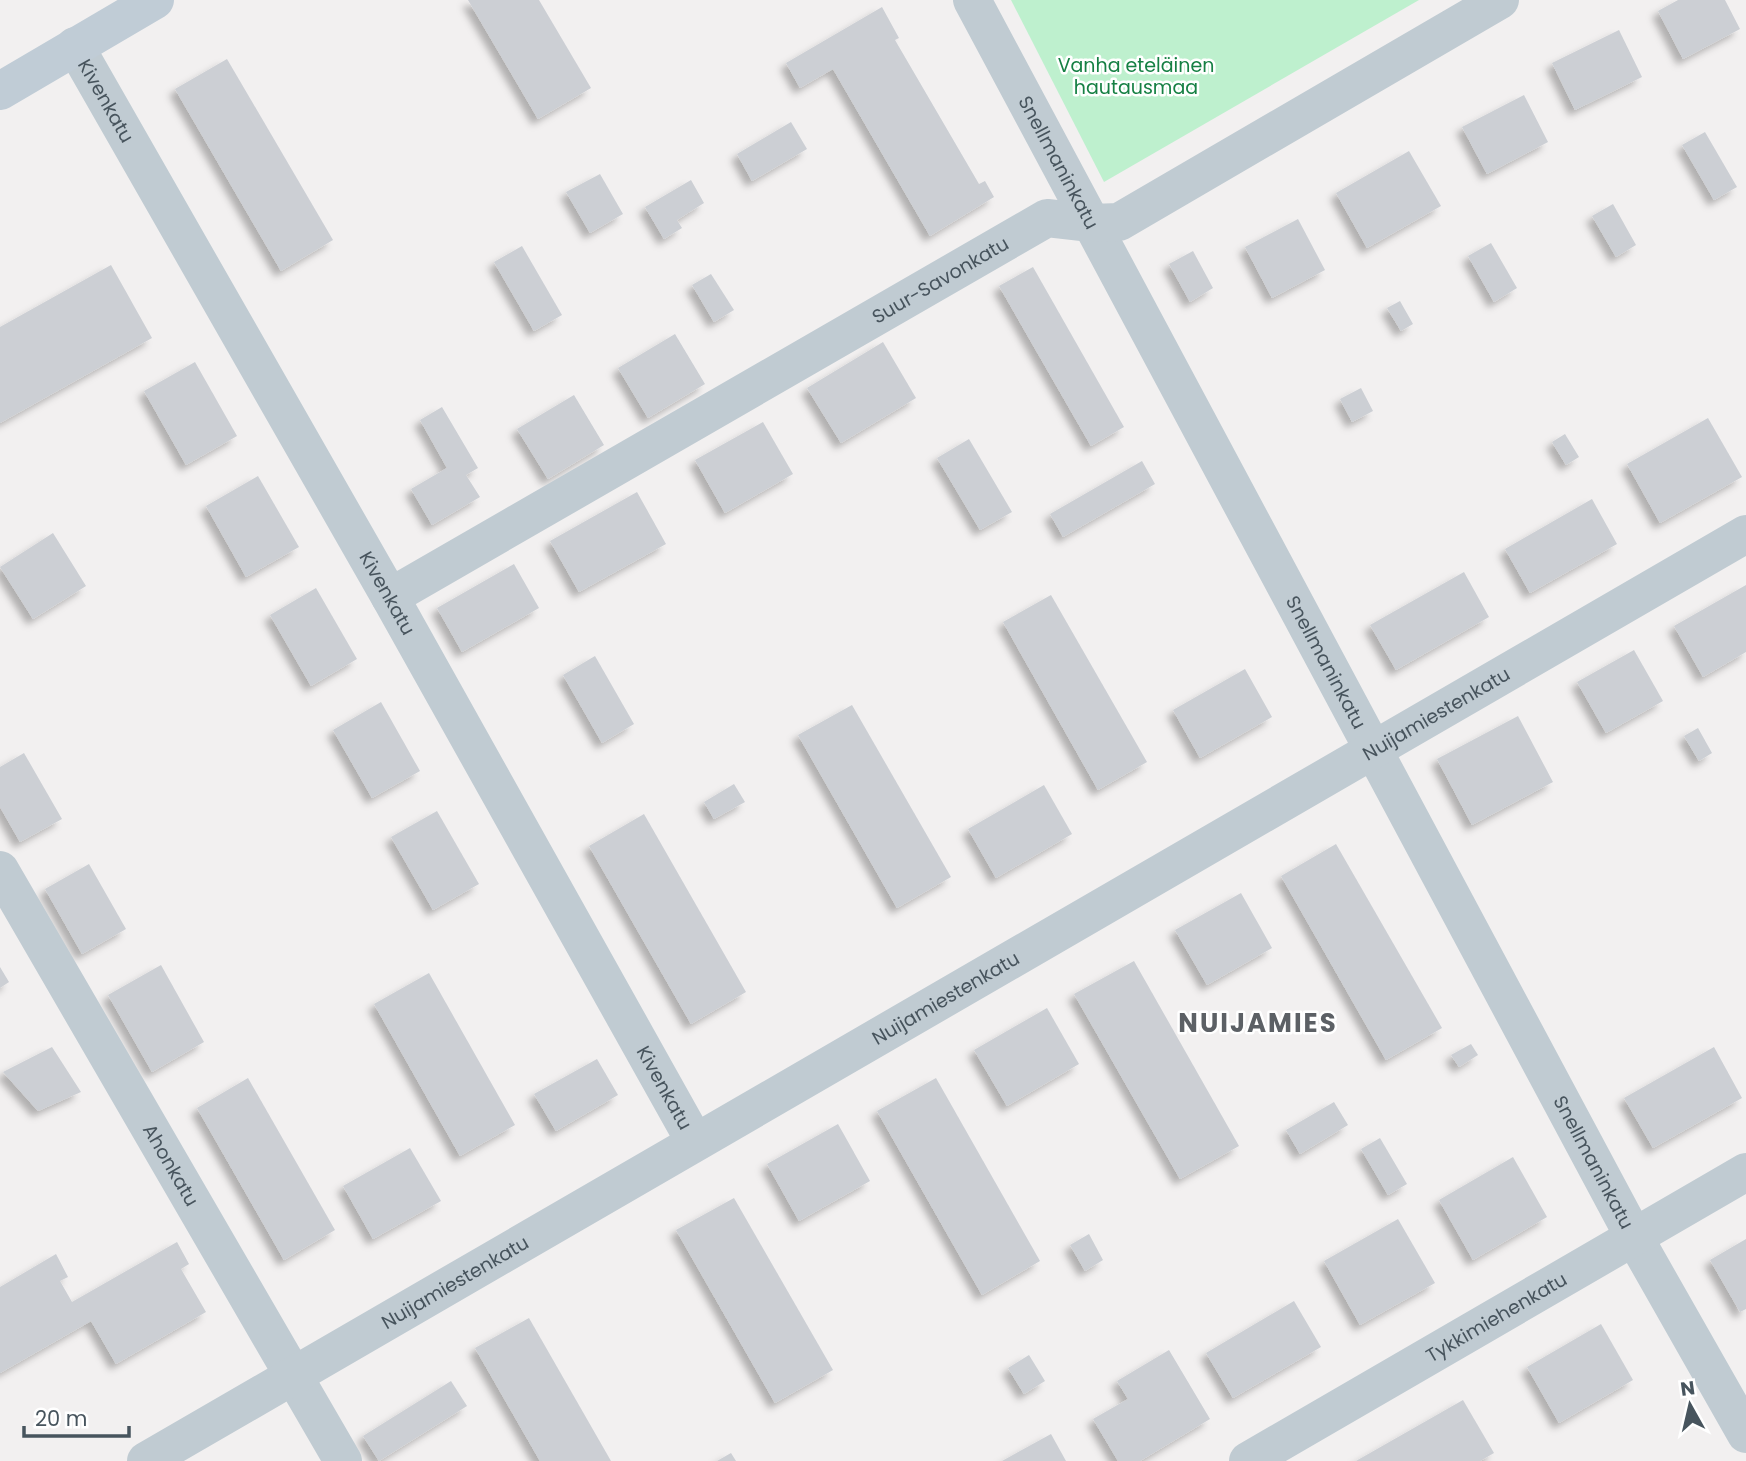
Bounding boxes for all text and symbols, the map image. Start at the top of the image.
park label: Vanha eteläinen hautausmaa [1058,52,1214,101]
street label: Kivenkatu [71,54,140,148]
street label: Snellmaninkatu [1012,91,1105,234]
street label: Suur-Savonkatu [867,230,1014,330]
street label: Kivenkatu [353,546,422,640]
street label: Snellmaninkatu [1279,591,1373,734]
street label: Nuijamiestenkatu [1358,661,1515,767]
street label: Nuijamiestenkatu [867,945,1025,1052]
district label: NUIJAMIES [1178,1005,1338,1041]
street label: Kivenkatu [630,1041,699,1135]
street label: Snellmaninkatu [1547,1091,1640,1234]
street label: Ahonkatu [136,1119,205,1211]
street label: Nuijamiestenkatu [376,1229,534,1336]
street label: Tykkimiehenkatu [1421,1266,1572,1369]
north arrow [1655,1370,1725,1440]
text: N [1679,1374,1697,1403]
scale bar [24,1394,130,1438]
text: 20 m [35,1404,88,1433]

